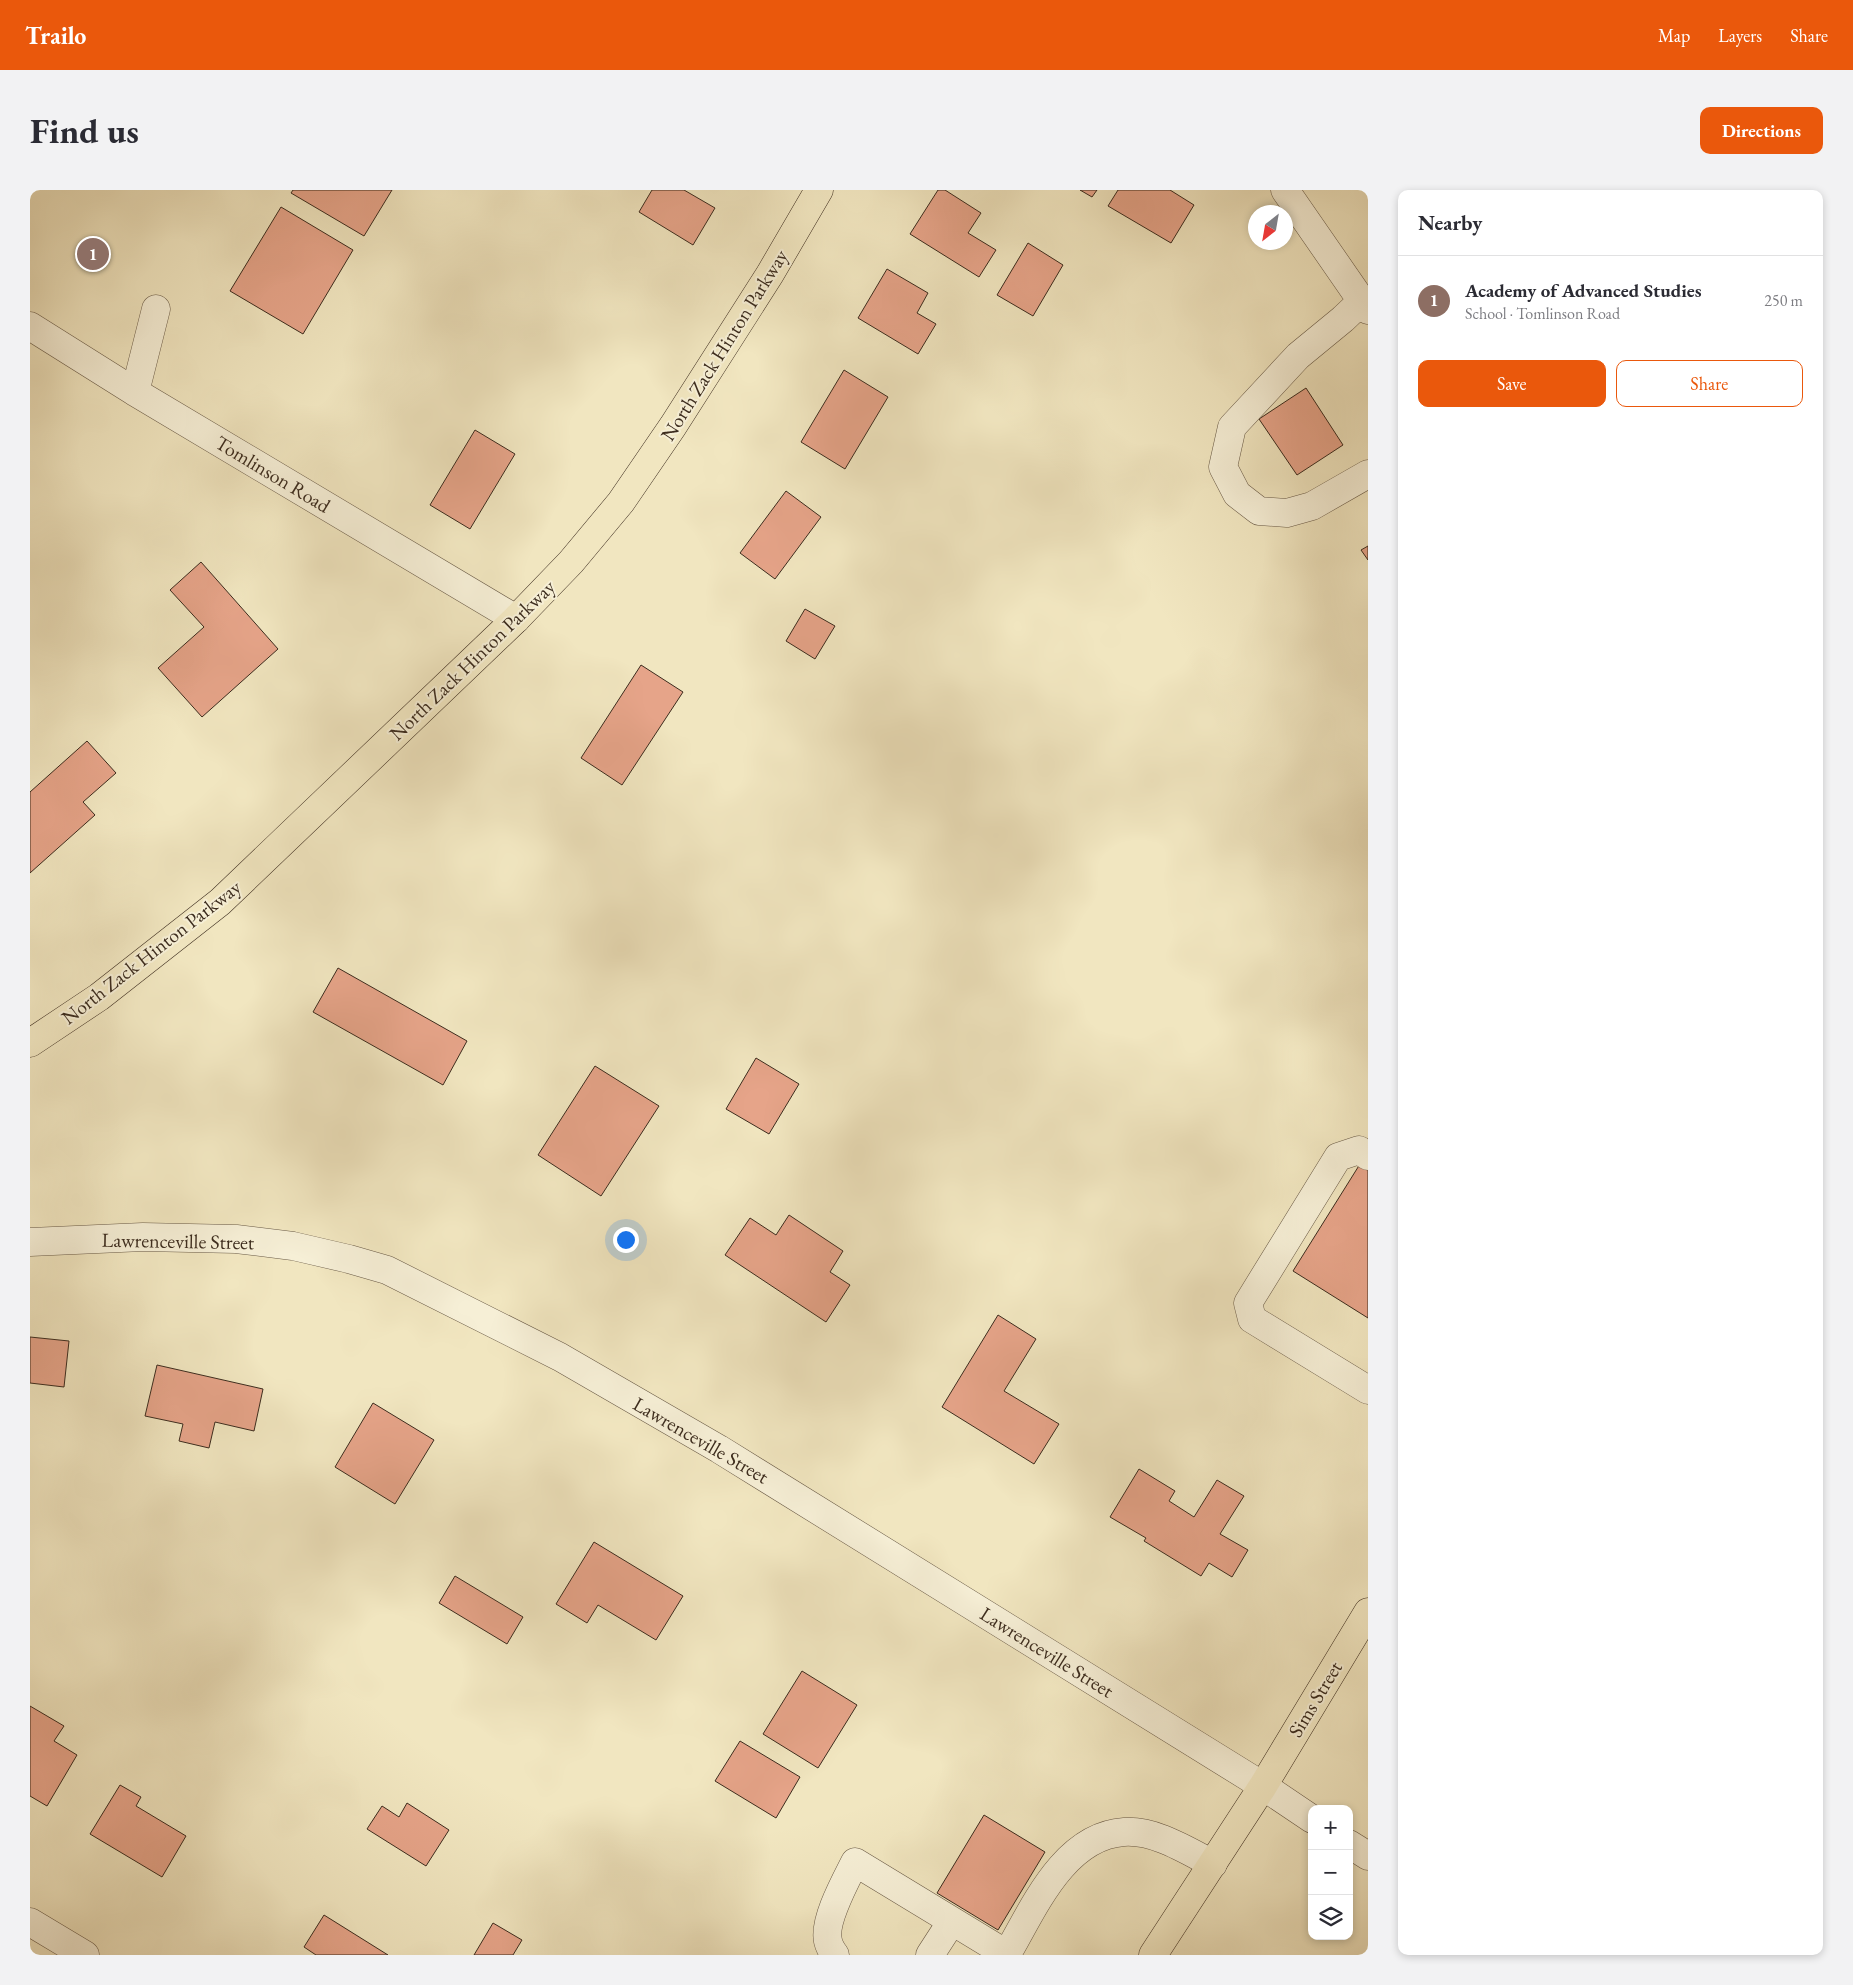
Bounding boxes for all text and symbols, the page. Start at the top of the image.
text: Trailo [25,20,86,51]
text: Map [1658,24,1690,47]
text: Layers [1718,24,1762,47]
text: Share [1790,24,1828,47]
button: Directions [1700,107,1823,154]
text: Find us [30,108,139,153]
north arrow [1248,205,1293,250]
text: Nearby [1418,209,1482,236]
pin: 1 [77,235,109,273]
street label: North Zack Hinton Parkway [654,244,794,446]
text: Academy of Advanced Studies [1465,278,1702,303]
text: 1 [1430,290,1438,311]
text: 250 m [1764,290,1803,311]
text: School · Tomlinson Road [1465,303,1620,324]
button: Save [1418,360,1606,407]
button: Share [1616,360,1803,407]
street label: Tomlinson Road [211,429,336,519]
street label: North Zack Hinton Parkway [383,574,561,746]
street label: North Zack Hinton Parkway [56,874,246,1030]
street label: Lawrenceville Street [102,1227,255,1255]
your location [613,1227,639,1253]
street label: Lawrenceville Street [628,1391,774,1490]
street label: Lawrenceville Street [975,1601,1119,1704]
street label: Sims Street [1282,1656,1348,1742]
map controls [1308,1805,1353,1940]
button: + [1308,1805,1353,1850]
button: − [1308,1850,1353,1895]
button: layers [1308,1895,1353,1940]

